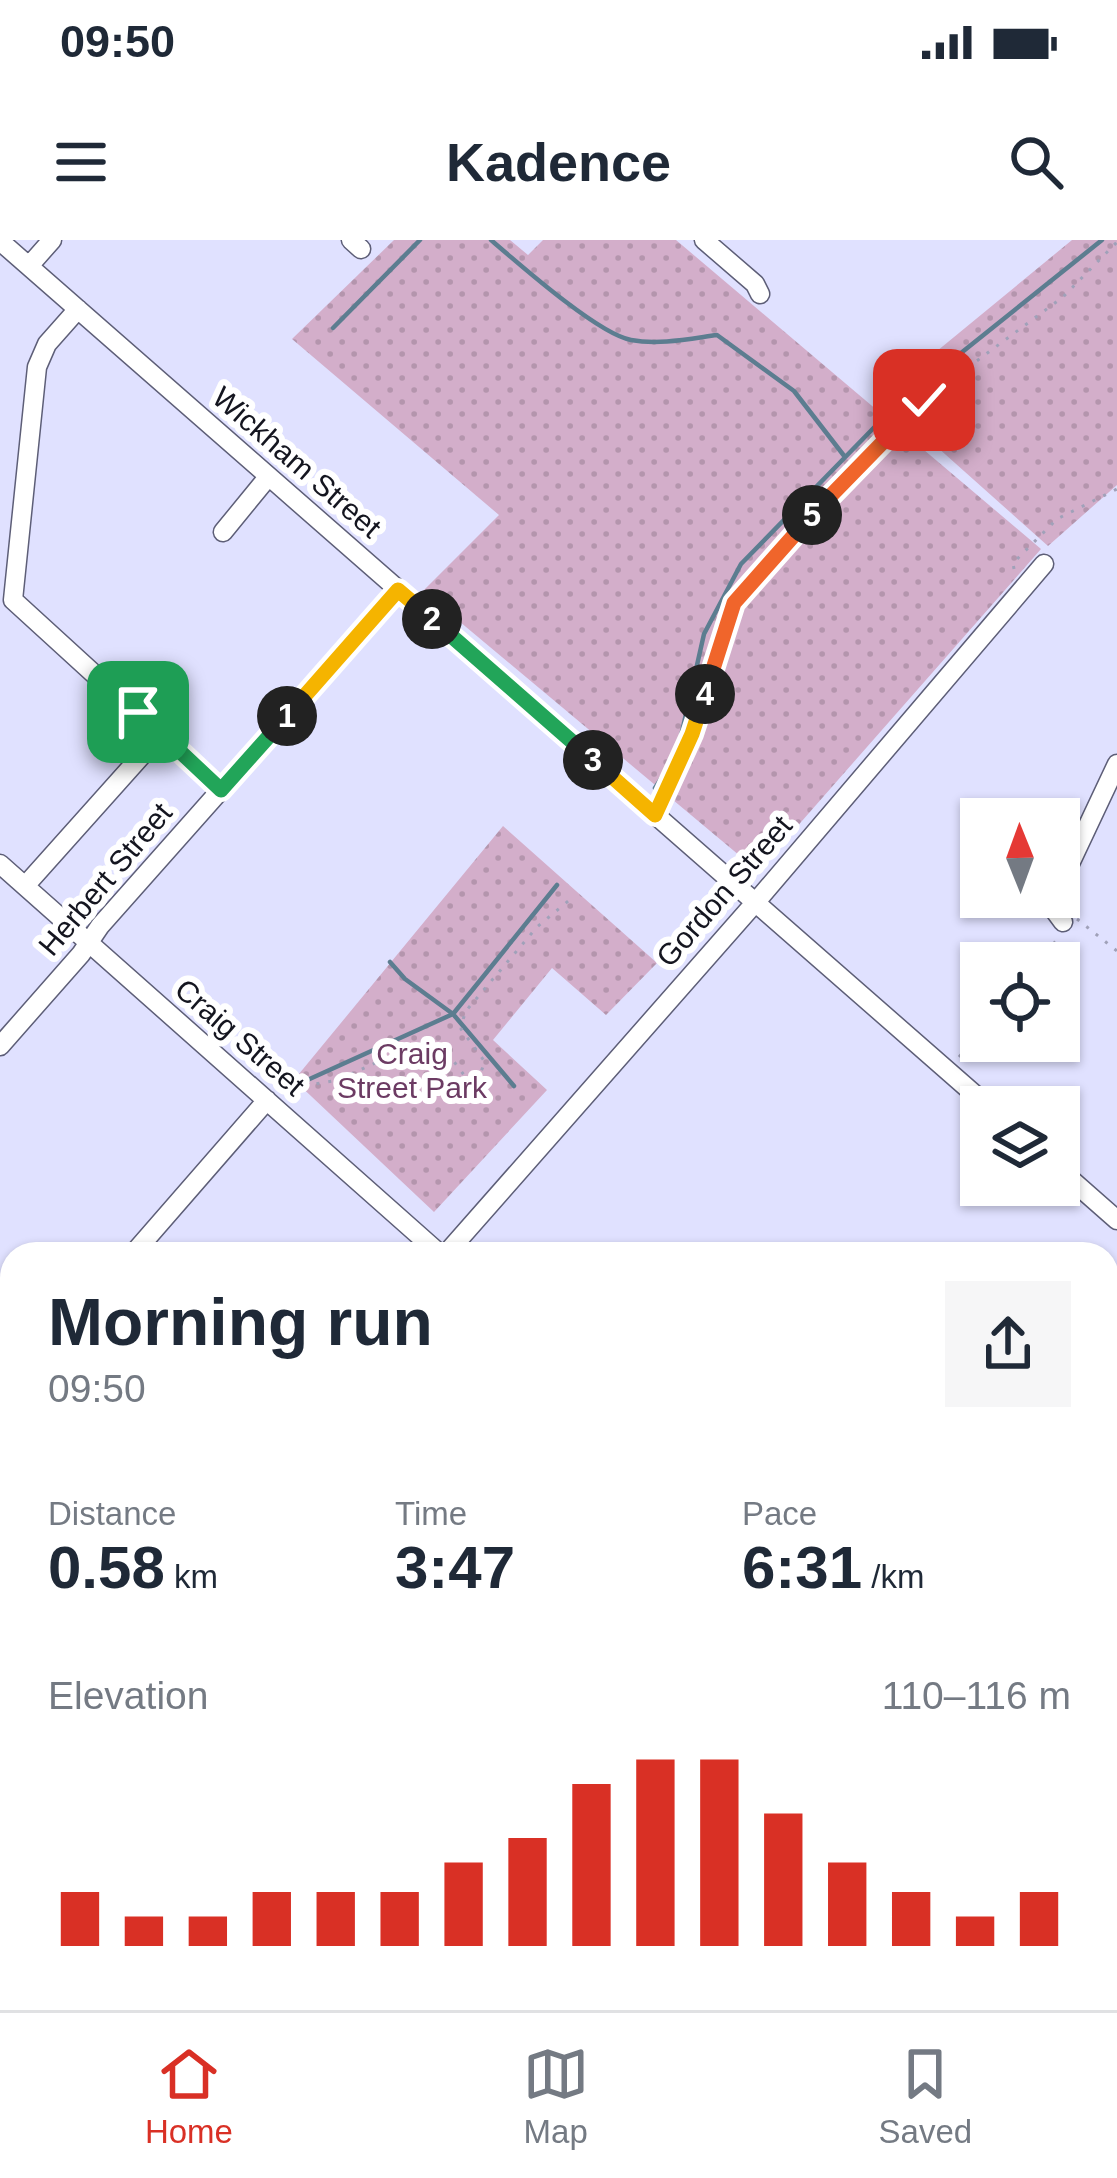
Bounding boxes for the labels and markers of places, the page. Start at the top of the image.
pin [873,349,975,451]
pin: 5 [782,485,842,545]
pin: 2 [402,589,462,649]
pin [87,661,189,763]
pin: 4 [675,664,735,724]
pin: 1 [257,686,317,746]
pin: 3 [563,730,623,790]

